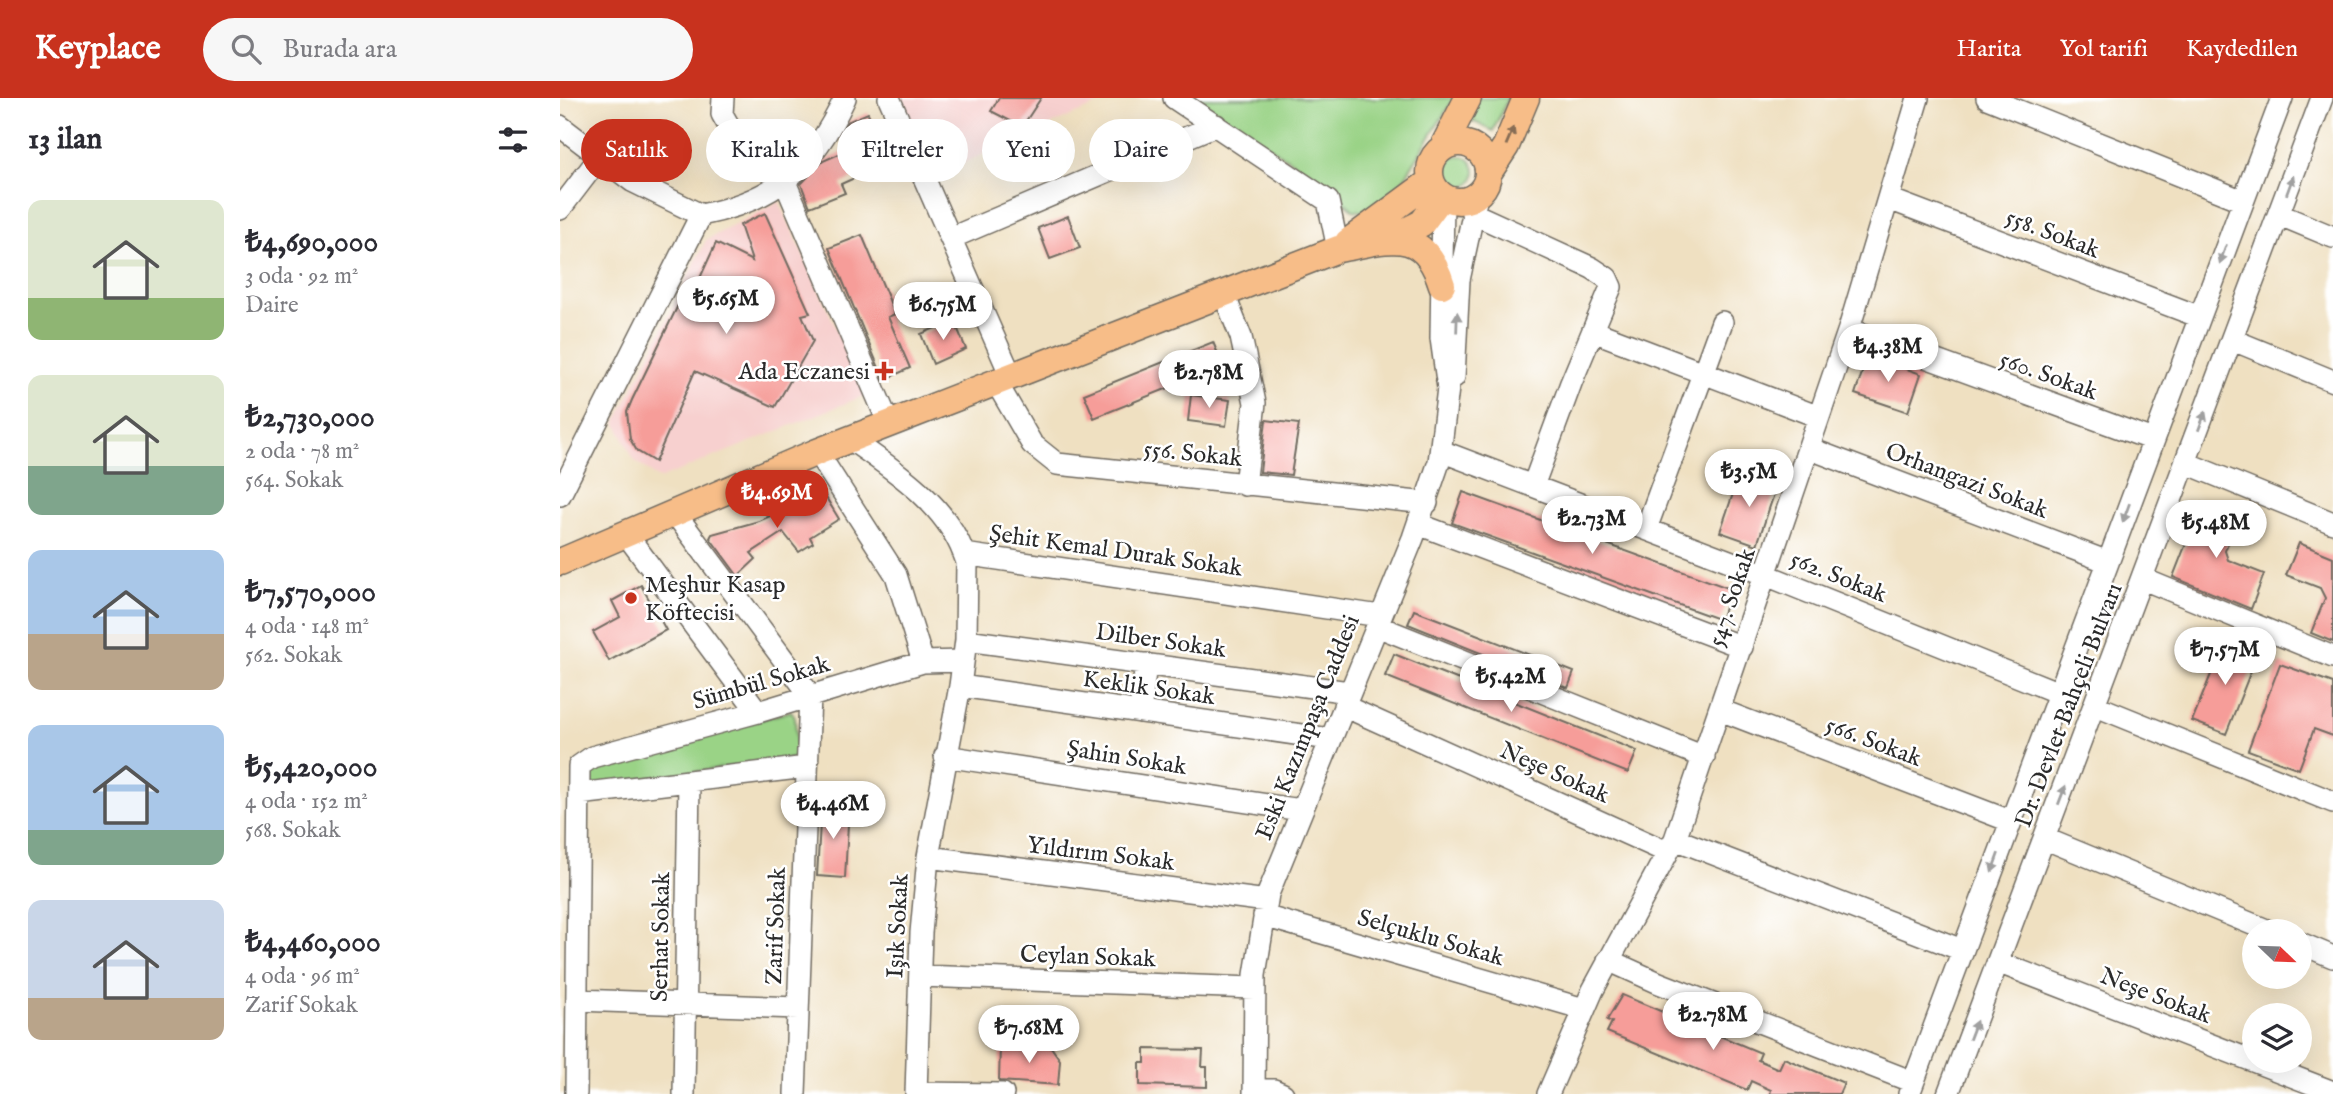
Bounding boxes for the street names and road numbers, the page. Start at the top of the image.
street label: 558. Sokak [2001,202,2104,267]
street label: 560. Sokak [1995,344,2102,408]
street label: 556. Sokak [1142,434,1244,475]
street label: Orhangazi Sokak [1881,436,2052,527]
street label: Şehit Kemal Durak Sokak [987,518,1244,585]
street label: 547. Sokak [1701,544,1764,651]
street label: 562. Sokak [1786,544,1891,611]
street label: Dr. Devlet Bahçeli Bulvarı [2008,579,2130,832]
street label: Eski Kazımpaşa Caddesi [1249,611,1368,845]
street label: Dilber Sokak [1094,617,1228,666]
street label: Sümbül Sokak [689,649,834,718]
street label: Keklik Sokak [1081,664,1217,713]
street label: 566. Sokak [1821,710,1926,775]
street label: Şahin Sokak [1065,734,1189,783]
street label: Neşe Sokak [1495,735,1614,811]
street label: Yıldırım Sokak [1025,830,1177,879]
street label: Zarif Sokak [759,867,794,985]
street label: Serhat Sokak [645,872,678,1002]
street label: Işık Sokak [880,873,917,979]
street label: Selçuklu Sokak [1354,903,1507,974]
street label: Ceylan Sokak [1019,940,1157,975]
street label: Neşe Sokak [2095,961,2216,1032]

